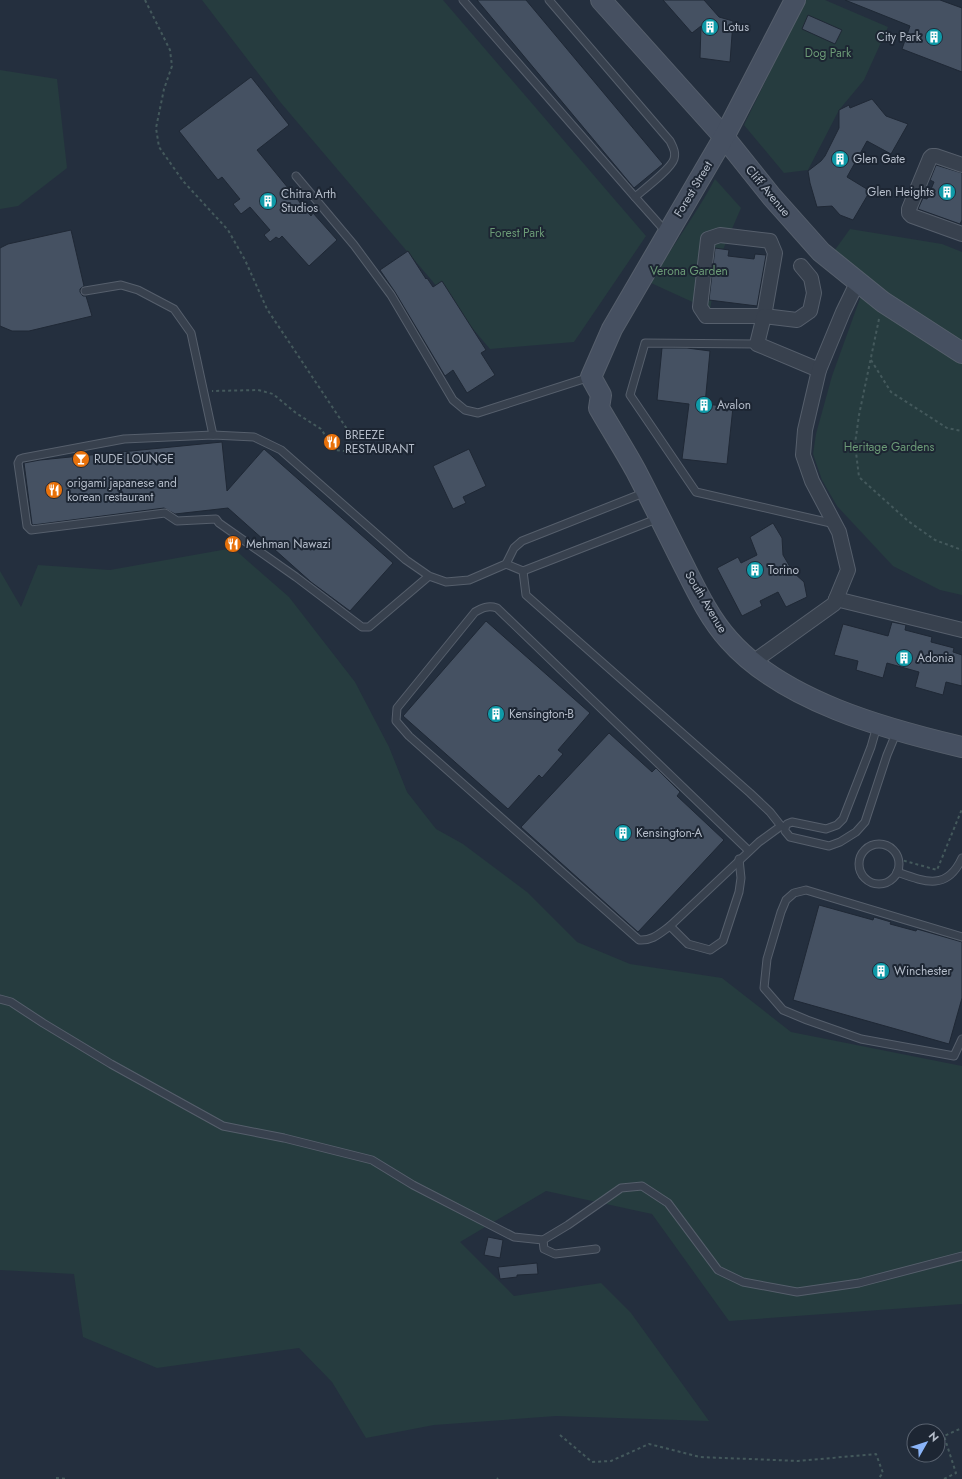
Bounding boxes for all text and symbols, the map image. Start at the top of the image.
building icon: Lotus [700,17,720,37]
place label: Lotus [723,18,749,36]
building icon: City Park [924,27,944,47]
place label: City Park [877,28,922,46]
park label: Dog Park [805,44,852,62]
building icon: Glen Gate [830,149,850,169]
place label: Glen Gate [853,150,905,168]
street label: Forest Street [669,158,717,220]
street label: Cliff Avenue [741,161,795,221]
building icon: Glen Heights [937,182,957,202]
place label: Glen Heights [867,183,934,201]
place label: Chitra Arth Studios [281,185,336,217]
building icon: Chitra Arth Studios [258,191,278,211]
park label: Forest Park [489,224,545,242]
park label: Verona Garden [650,262,728,280]
building icon: Avalon [694,395,714,415]
place label: Avalon [717,396,751,414]
place label: BREEZE RESTAURANT [345,426,415,458]
restaurant icon: BREEZE RESTAURANT [322,432,342,452]
park label: Heritage Gardens [844,438,934,456]
bar icon: RUDE LOUNGE [71,449,91,469]
place label: RUDE LOUNGE [94,450,174,468]
place label: origami japanese and korean restaurant [67,474,177,506]
restaurant icon: origami japanese and korean restaurant [44,480,64,500]
restaurant icon: Mehman Nawazi [223,534,243,554]
place label: Mehman Nawazi [246,535,331,553]
building icon: Torino [745,560,765,580]
place label: Torino [768,561,799,579]
street label: South Avenue [680,568,732,636]
building icon: Adonia [894,648,914,668]
place label: Adonia [917,649,954,667]
building icon: Kensington-B [486,704,506,724]
place label: Kensington-B [509,705,574,723]
building icon: Kensington-A [613,823,633,843]
place label: Kensington-A [636,824,702,842]
building icon: Winchester [871,961,891,981]
place label: Winchester [894,962,952,980]
north arrow [906,1423,946,1463]
text: N [925,1428,943,1445]

